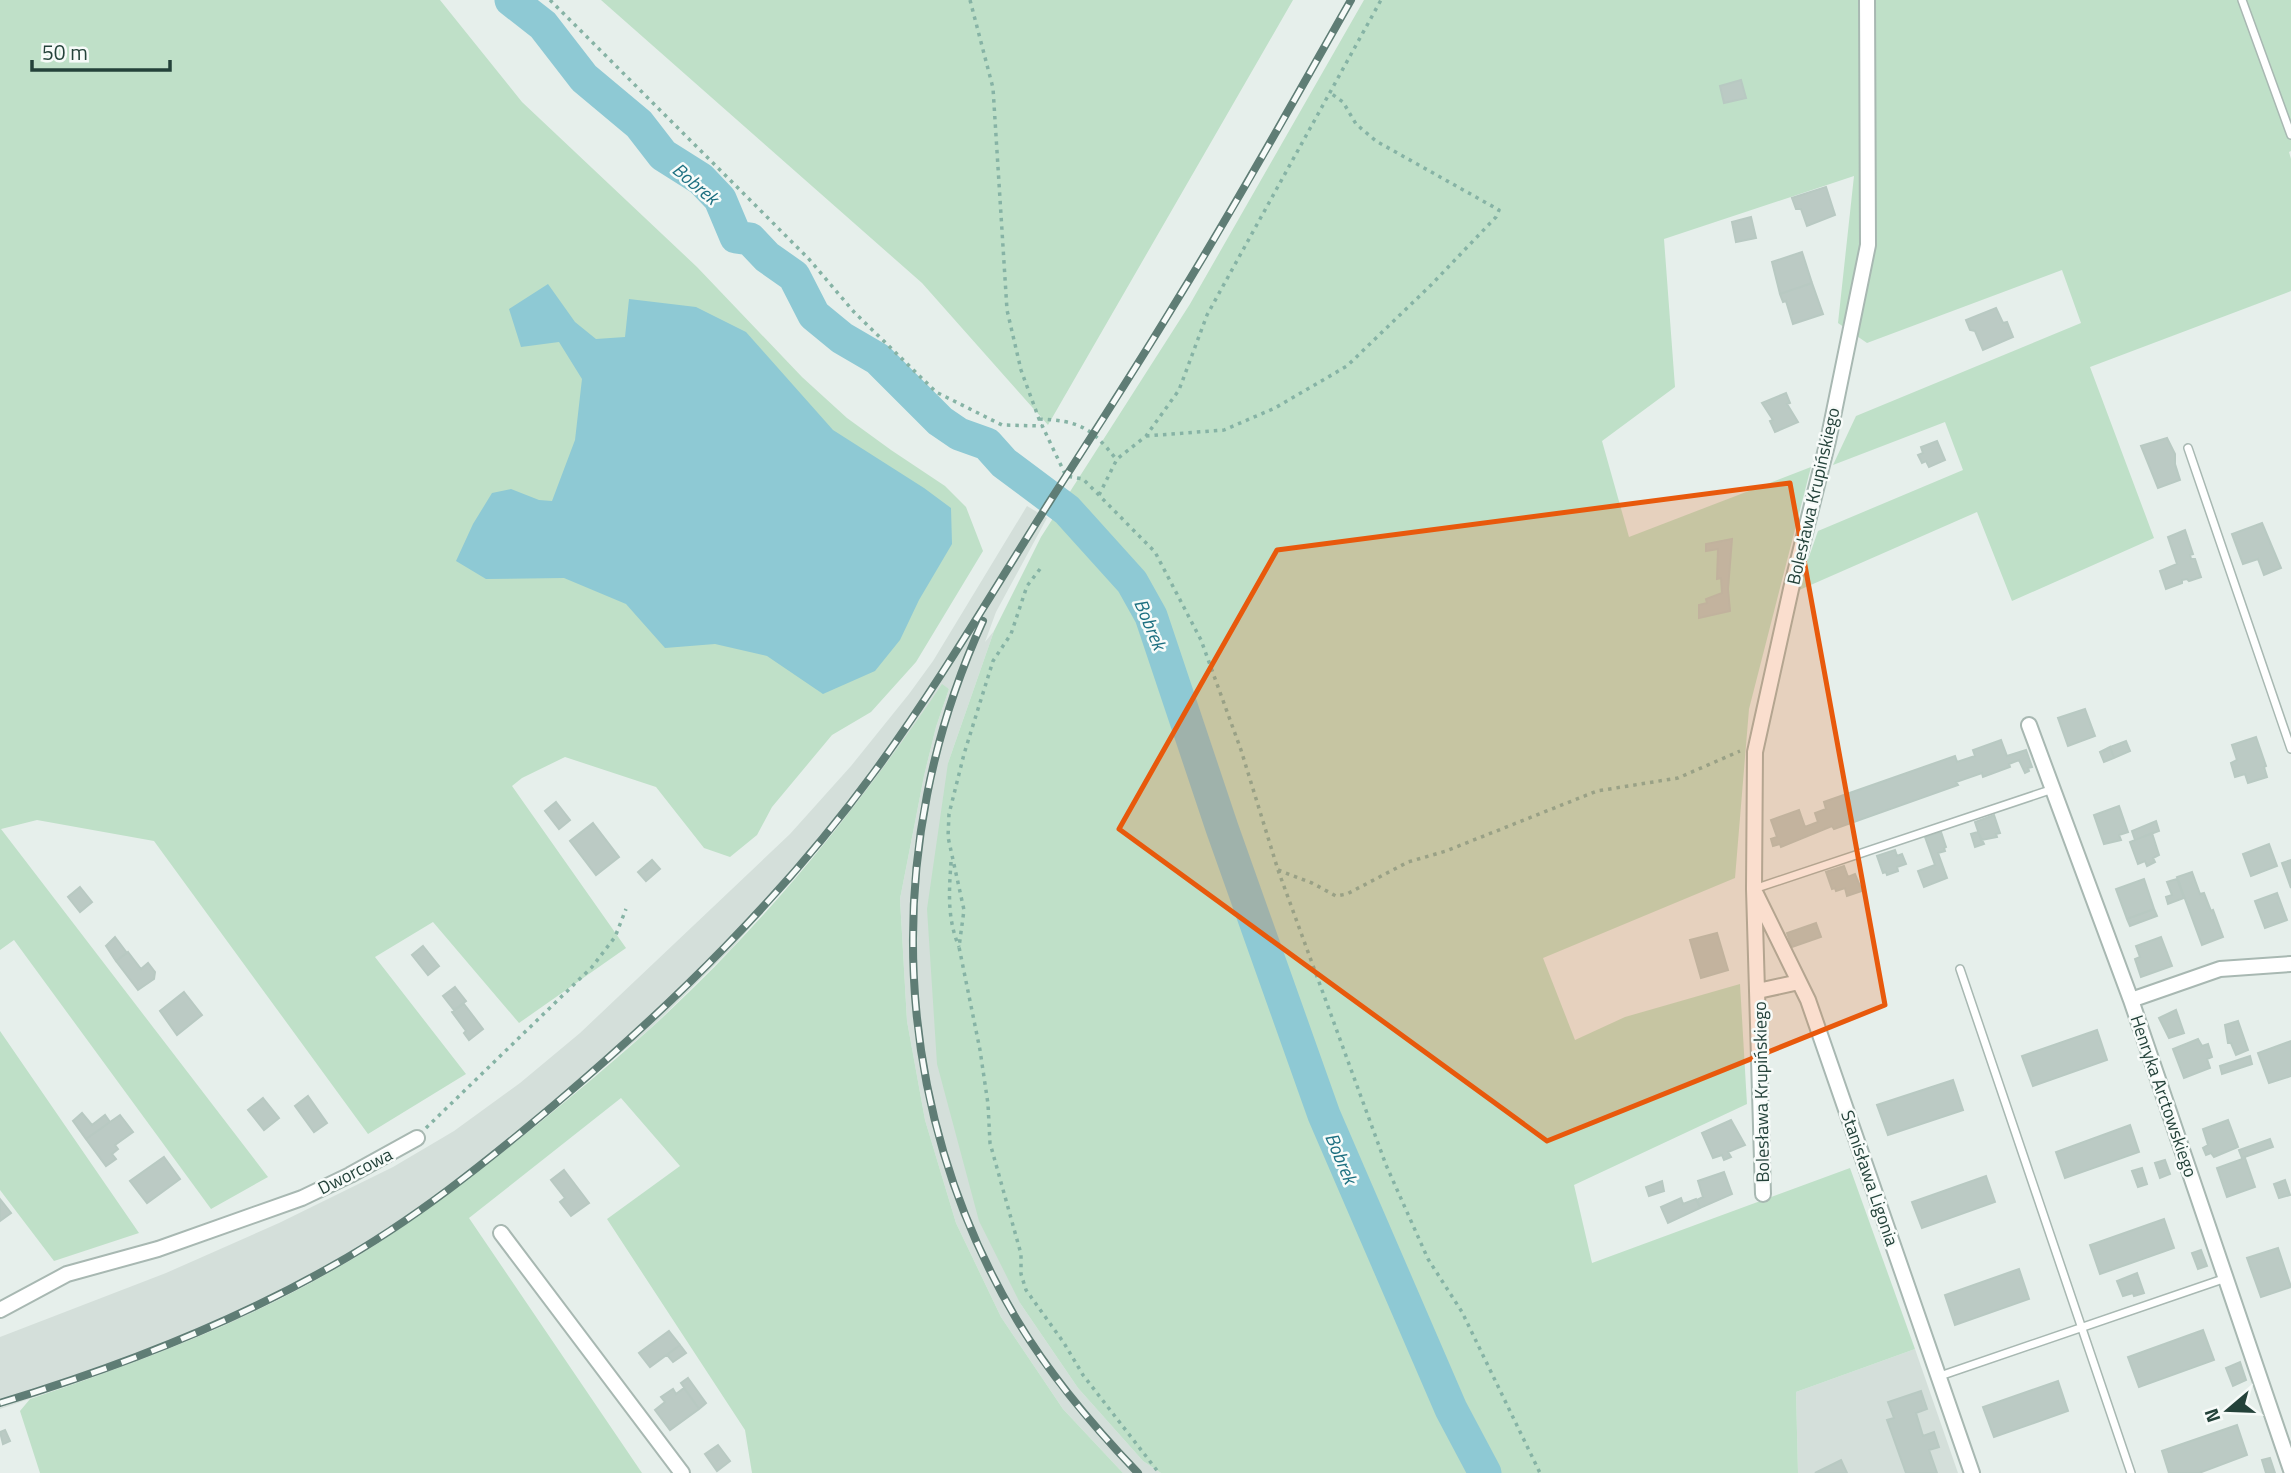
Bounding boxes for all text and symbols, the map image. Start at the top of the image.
scale bar [32,28,170,72]
text: 50 m [42,36,88,68]
water label: Bobrek [666,155,727,213]
street label: Bolesława Krupińskiego [1779,405,1847,587]
water label: Bobrek [1127,594,1176,656]
street label: Bolesława Krupińskiego [1746,1001,1776,1183]
street label: Henryka Arctowskiego [2124,1011,2204,1181]
street label: Stanisława Ligonia [1834,1106,1906,1250]
water label: Bobrek [1318,1128,1367,1190]
street label: Dworcowa [313,1141,397,1201]
north arrow [2193,1375,2263,1445]
text: N [2196,1405,2227,1427]

